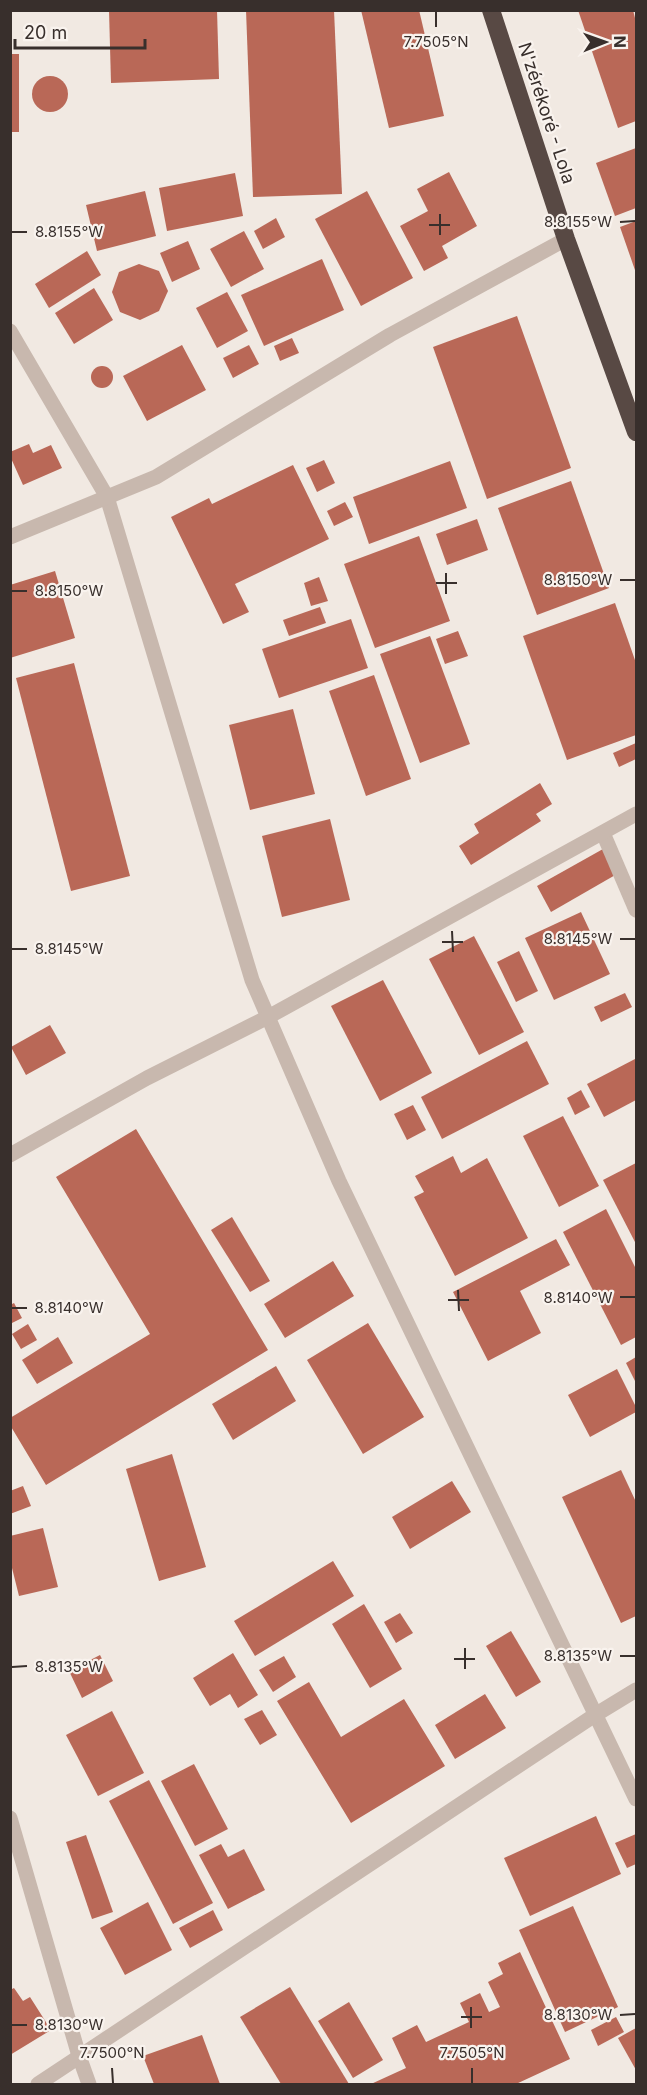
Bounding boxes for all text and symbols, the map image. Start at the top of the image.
scale bar [15,12,146,50]
north arrow [575,12,635,72]
text: 20 m [24,22,67,43]
text: 7.7505°N [404,32,468,51]
text: N [610,35,630,48]
street label: N'zérékoré - Lola [514,40,580,186]
text: 8.8155°W [544,212,612,231]
text: 8.8155°W [35,222,103,241]
text: 8.8150°W [544,570,612,589]
text: 8.8150°W [35,581,103,600]
text: 8.8145°W [544,929,613,948]
text: 8.8145°W [35,939,104,958]
text: 8.8140°W [543,1288,613,1307]
text: 8.8140°W [34,1298,104,1317]
text: 8.8135°W [544,1646,612,1665]
text: 8.8135°W [35,1657,103,1676]
text: 8.8130°W [544,2005,613,2024]
text: 8.8130°W [35,2015,104,2034]
text: 7.7500°N [79,2043,145,2062]
text: 7.7505°N [440,2043,504,2062]

